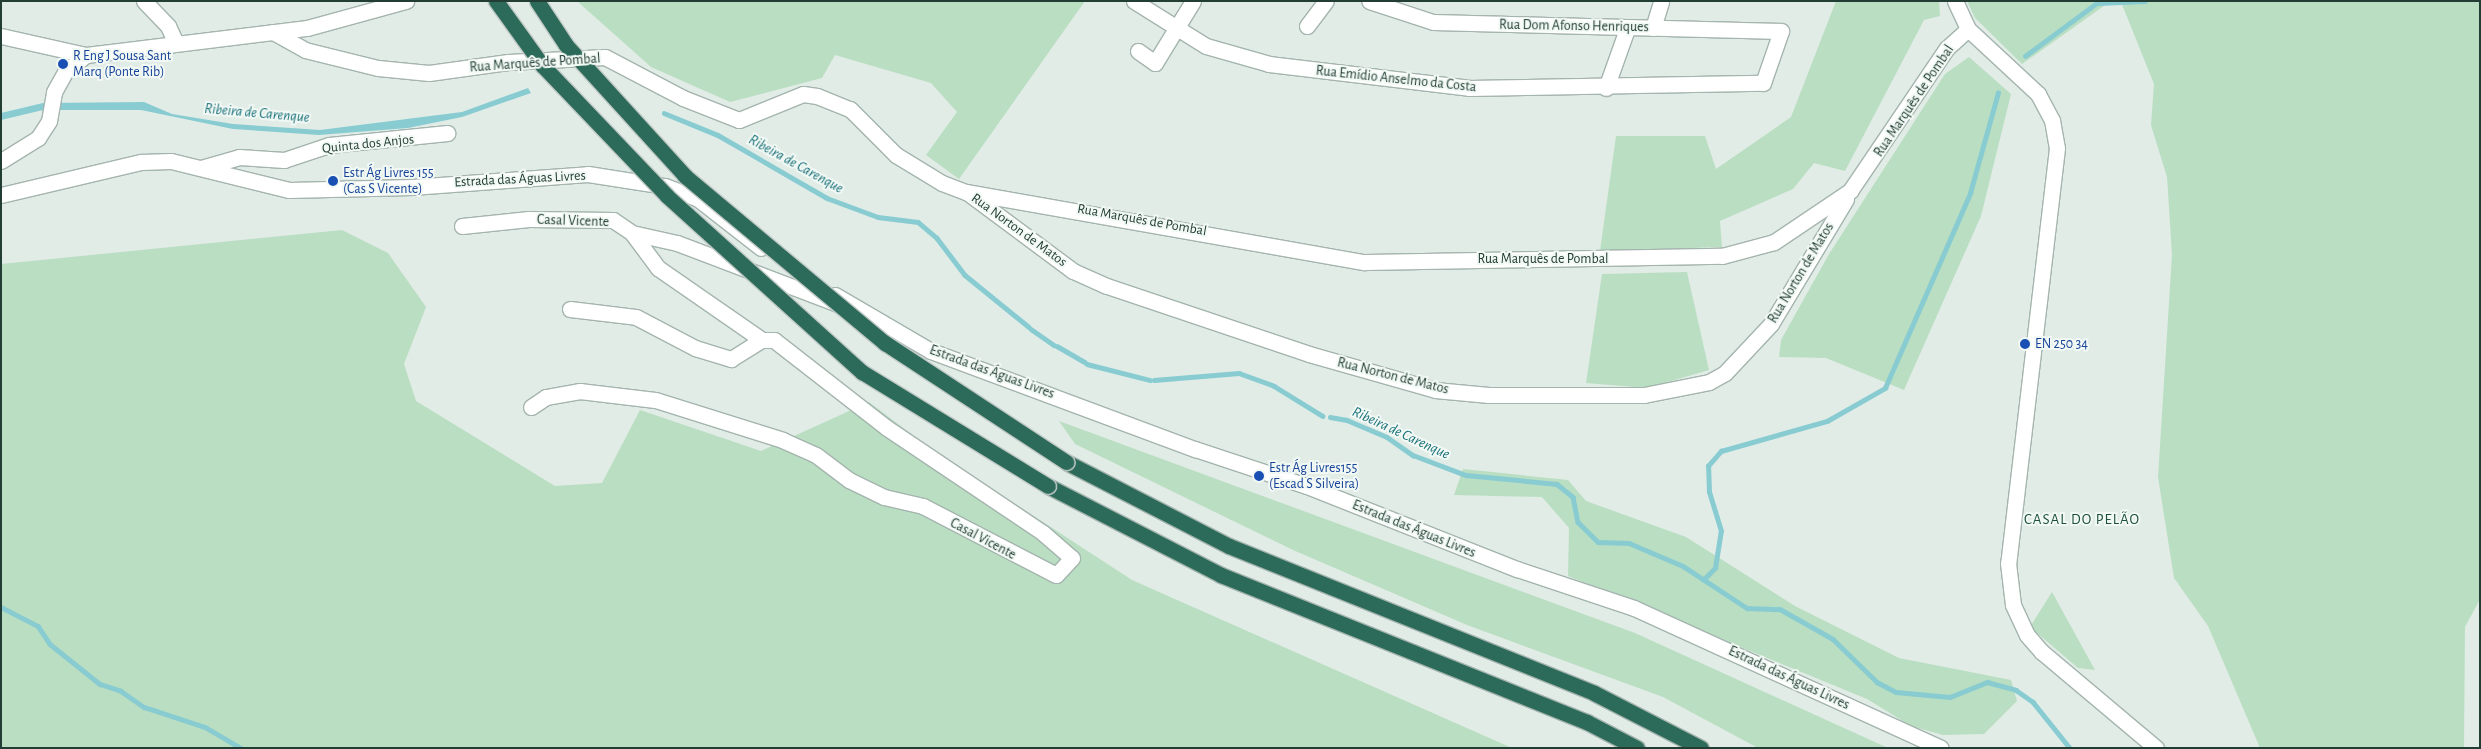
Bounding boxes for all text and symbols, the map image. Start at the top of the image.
street label: Rua Dom Afonso Henriques [1499,16,1649,36]
street label: Rua Marquês de Pombal [1870,42,1958,160]
place label: R Eng J Sousa Sant Marq (Ponte Rib) [73,48,171,80]
street label: Rua Marquês de Pombal [469,50,601,76]
marker: R Eng J Sousa Sant Marq (Ponte Rib) [57,58,69,70]
street label: Rua Emídio Anselmo da Costa [1315,62,1477,96]
water label: Ribeira de Carenque [204,99,310,127]
street label: Quinta dos Anjos [321,131,415,157]
water label: Ribeira de Carenque [746,131,846,197]
place label: Estr Ág Livres 155 (Cas S Vicente) [343,165,434,198]
street label: Estrada das Águas Livres [454,167,586,191]
marker: Estr Ág Livres 155 (Cas S Vicente) [327,175,339,187]
street label: Rua Norton de Matos [968,190,1070,270]
street label: Rua Marquês de Pombal [1076,200,1208,240]
street label: Casal Vicente [537,211,609,231]
street label: Rua Norton de Matos [1764,220,1838,326]
street label: Rua Marquês de Pombal [1477,251,1609,267]
place label: EN 250 34 [2035,336,2088,352]
marker: EN 250 34 [2019,338,2031,350]
street label: Estrada das Águas Livres [927,342,1057,402]
street label: Rua Norton de Matos [1336,354,1450,398]
water label: Ribeira de Carenque [1349,403,1453,463]
place label: Estr Ág Livres155 (Escad S Silveira) [1269,460,1359,492]
marker: Estr Ág Livres155 (Escad S Silveira) [1253,470,1265,482]
street label: Estrada das Águas Livres [1350,497,1478,561]
district label: CASAL DO PELÃO [2022,511,2142,529]
street label: Casal Vicente [947,515,1019,563]
street label: Estrada das Águas Livres [1726,643,1852,713]

